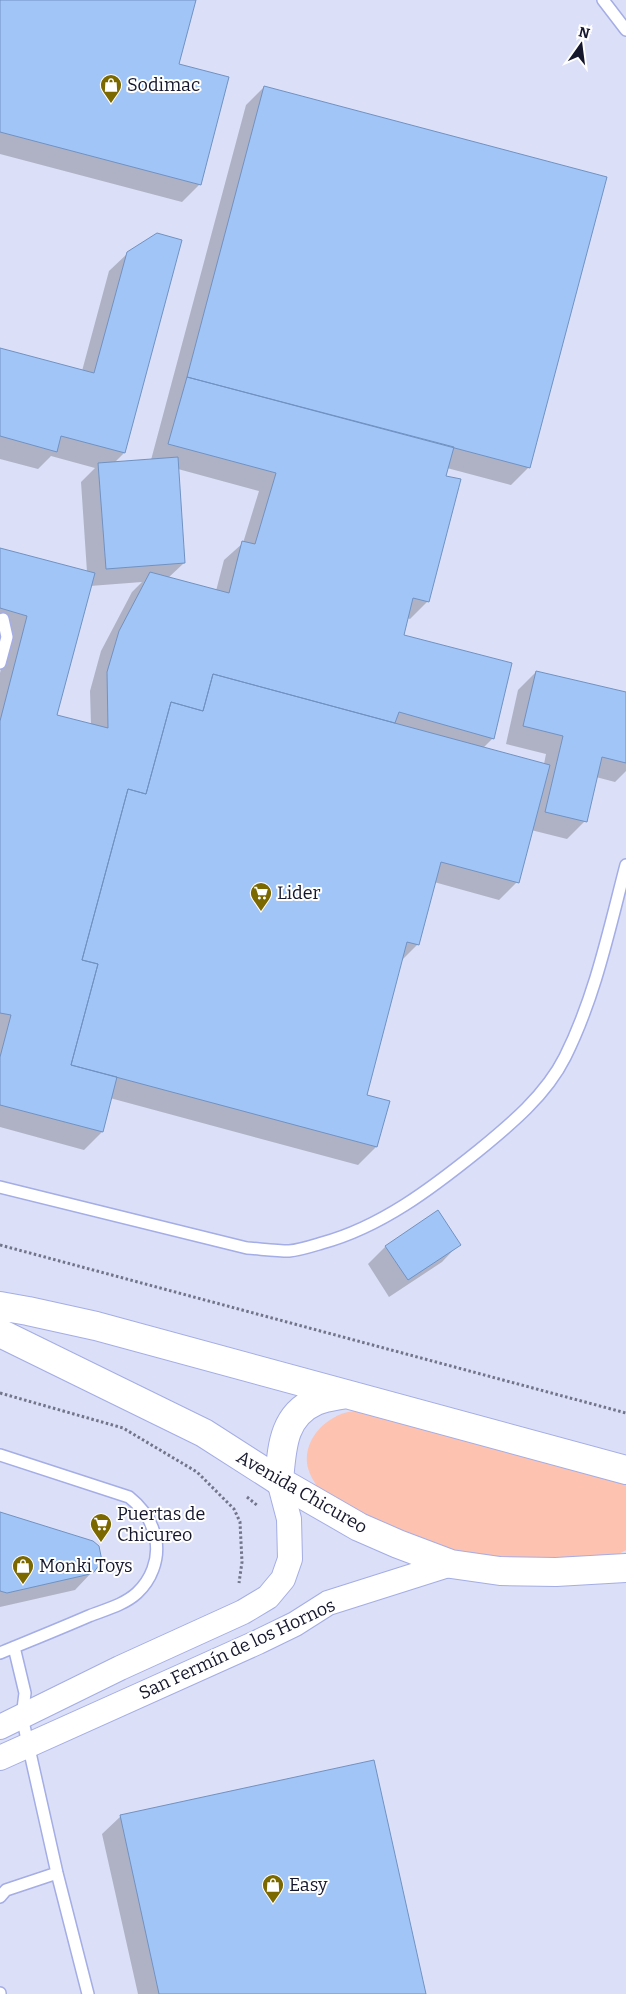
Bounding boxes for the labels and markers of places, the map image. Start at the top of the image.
shop icon: Sodimac [99,73,123,104]
place label: Sodimac [127,74,200,96]
supermarket icon: Lider [249,881,273,912]
place label: Lider [277,882,321,904]
place label: Puertas de Chicureo [117,1503,205,1546]
supermarket icon: Puertas de Chicureo [89,1512,113,1543]
shop icon: Monki Toys [11,1554,35,1585]
place label: Monki Toys [39,1555,133,1577]
shop icon: Easy [261,1873,285,1904]
place label: Easy [289,1874,328,1896]

